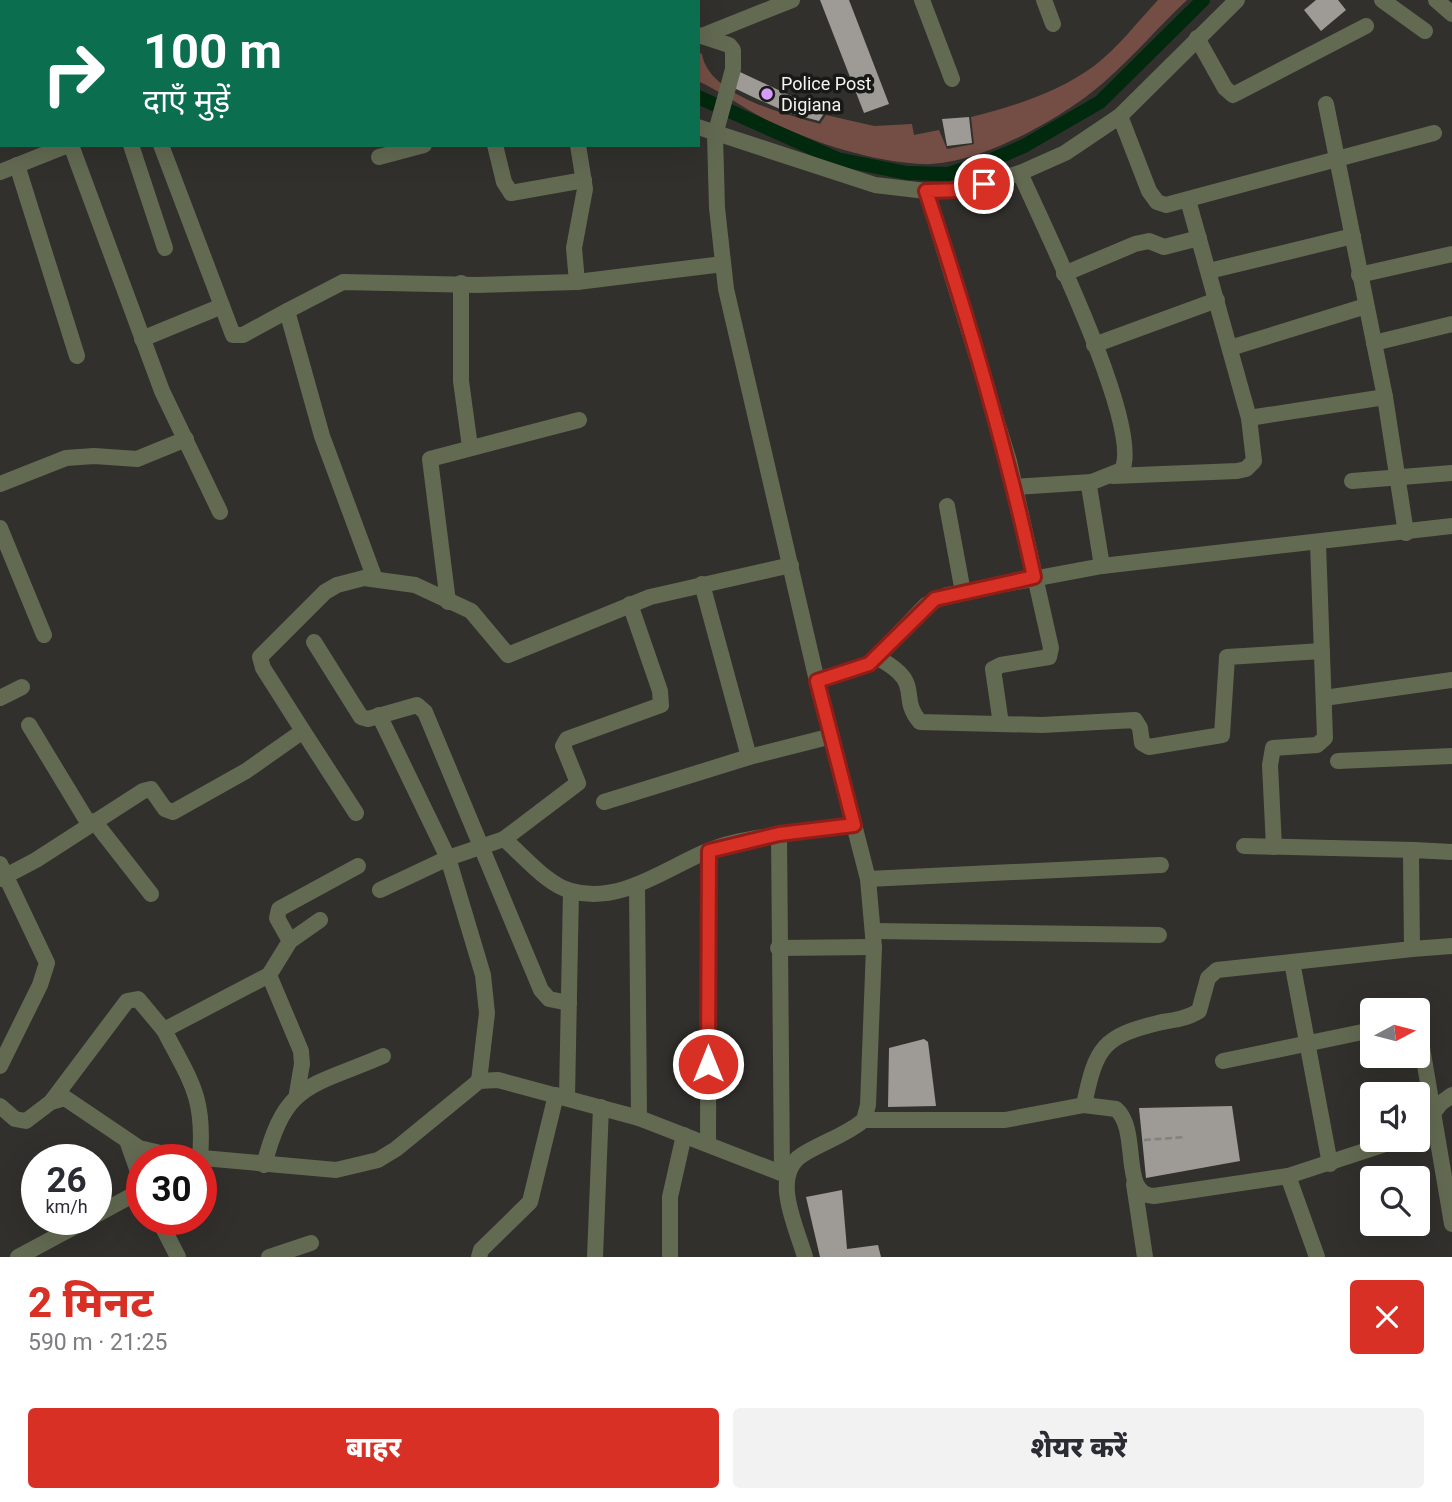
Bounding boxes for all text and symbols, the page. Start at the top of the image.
text: 100 m [143,23,282,80]
icon: right [28,28,119,119]
place label: Police Post Digiana [781,73,871,115]
text: दाएँ मुड़ें [143,82,230,120]
marker: Police Post Digiana [759,86,775,102]
pin [954,154,1014,214]
icon: arrive [965,165,1003,203]
north arrow [1360,998,1430,1068]
map controls [1360,998,1430,1236]
position arrow [671,1027,745,1101]
button: sound [1360,1082,1430,1152]
speed limit sign: 30 [126,1144,217,1235]
text: 26 [46,1160,87,1201]
button: search [1360,1166,1430,1236]
text: km/h [45,1196,88,1217]
text: 2 मिनट [28,1278,153,1327]
button: close [1350,1280,1424,1354]
text: 590 m · 21:25 [28,1329,167,1356]
button: बाहर [28,1408,719,1488]
button: शेयर करें [733,1408,1424,1488]

